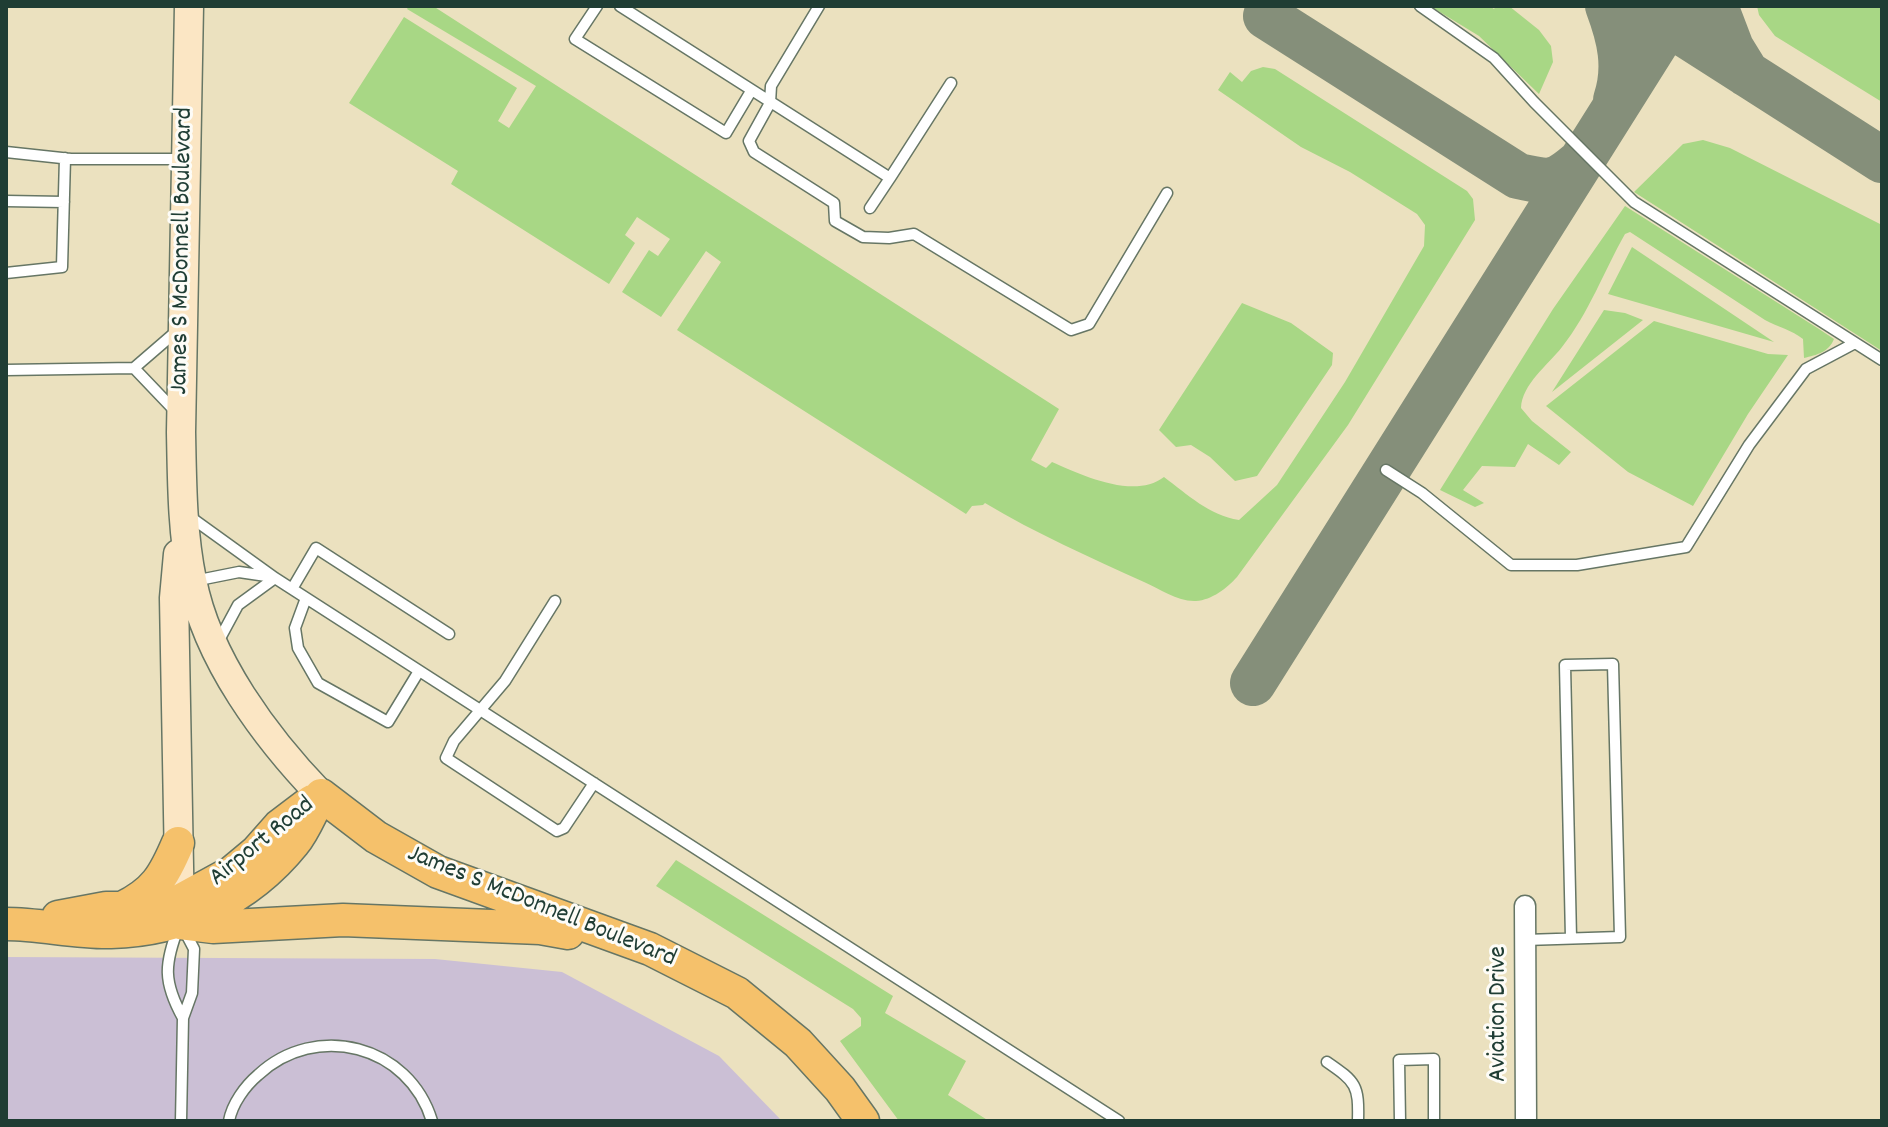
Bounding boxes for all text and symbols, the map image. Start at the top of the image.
street label: James S McDonnell Boulevard [166,107,202,395]
street label: Airport Road [204,791,322,895]
street label: James S McDonnell Boulevard [402,840,680,976]
street label: Aviation Drive [1484,946,1516,1082]

